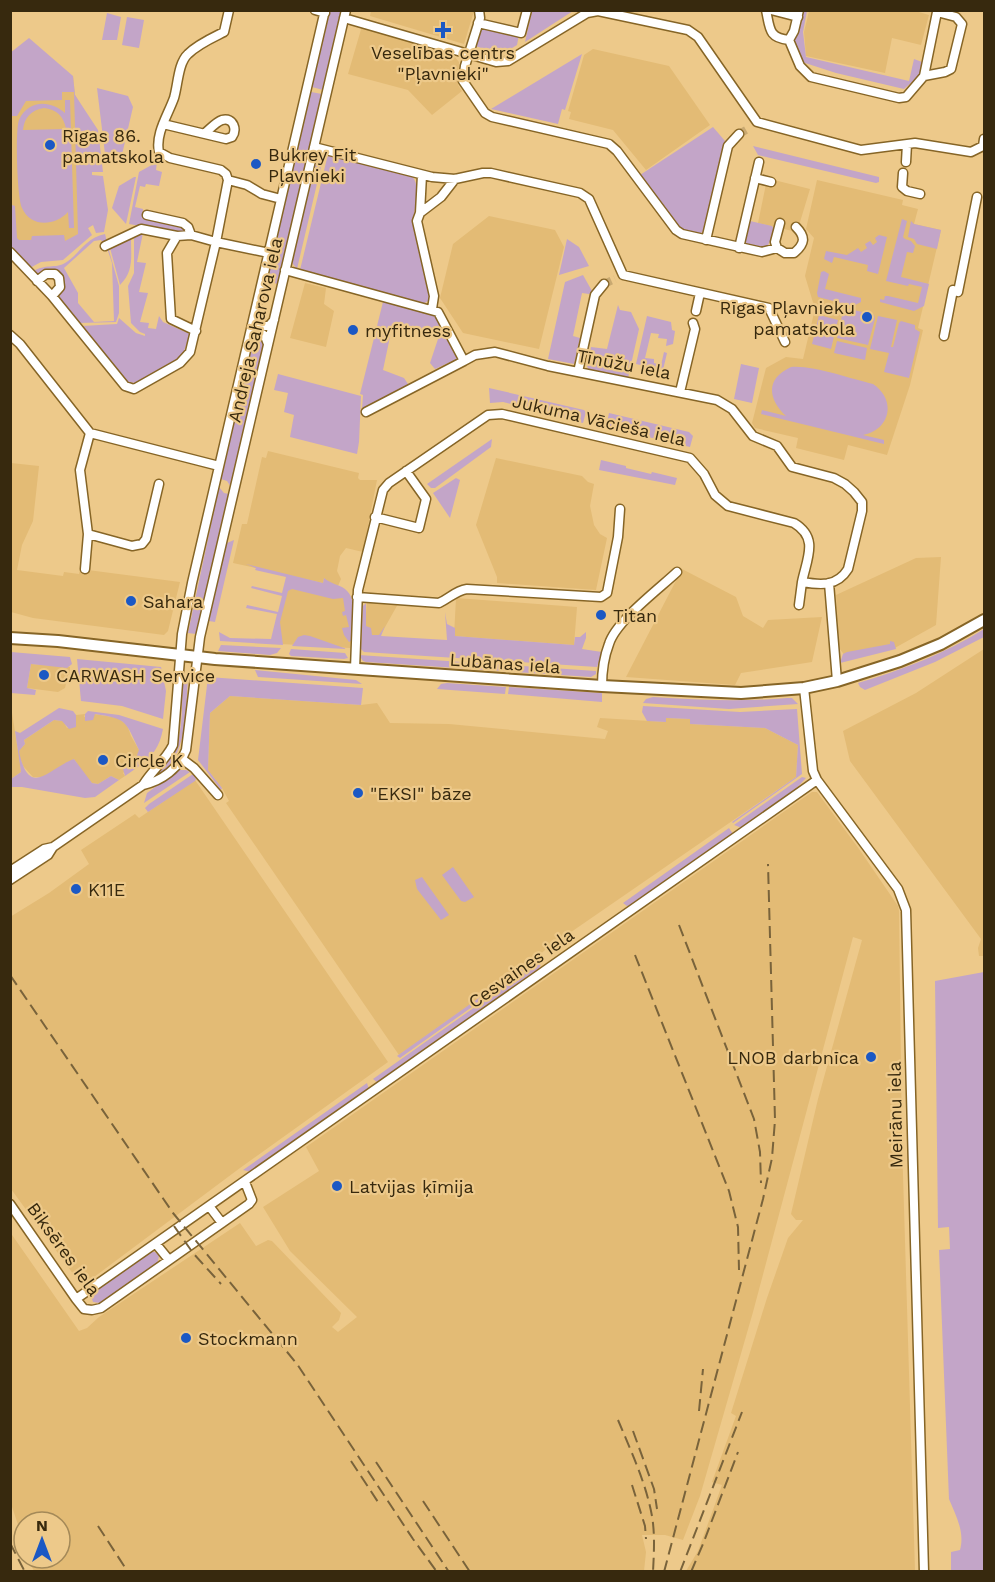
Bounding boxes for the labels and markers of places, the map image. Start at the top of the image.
marker: Veselības centrs "Pļavnieki" [434,21,452,39]
place label: Veselības centrs "Pļavnieki" [371,42,515,84]
place label: Rīgas 86. pamatskola [62,125,164,167]
marker: Rīgas 86. pamatskola [43,138,57,152]
place label: Bukrey Fit Pļavnieki [268,144,357,186]
marker: Bukrey Fit Pļavnieki [249,157,263,171]
place label: Rīgas Pļavnieku pamatskola [720,297,855,339]
marker: Rīgas Pļavnieku pamatskola [860,310,874,324]
place label: myfitness [365,320,451,341]
marker: myfitness [346,323,360,337]
place label: Sahara [143,591,203,612]
marker: Sahara [124,594,138,608]
place label: Titan [613,605,657,626]
marker: Titan [594,608,608,622]
place label: CARWASH Service [56,665,215,686]
marker: CARWASH Service [37,668,51,682]
place label: Circle K [115,750,183,771]
marker: Circle K [96,753,110,767]
place label: "EKSI" bāze [370,783,472,804]
marker: "EKSI" bāze [351,786,365,800]
place label: K11E [88,879,125,900]
marker: K11E [69,882,83,896]
place label: LNOB darbnīca [727,1047,859,1068]
marker: LNOB darbnīca [864,1050,878,1064]
place label: Latvijas ķīmija [349,1176,474,1197]
marker: Latvijas ķīmija [330,1179,344,1193]
place label: Stockmann [198,1328,298,1349]
marker: Stockmann [179,1331,193,1345]

